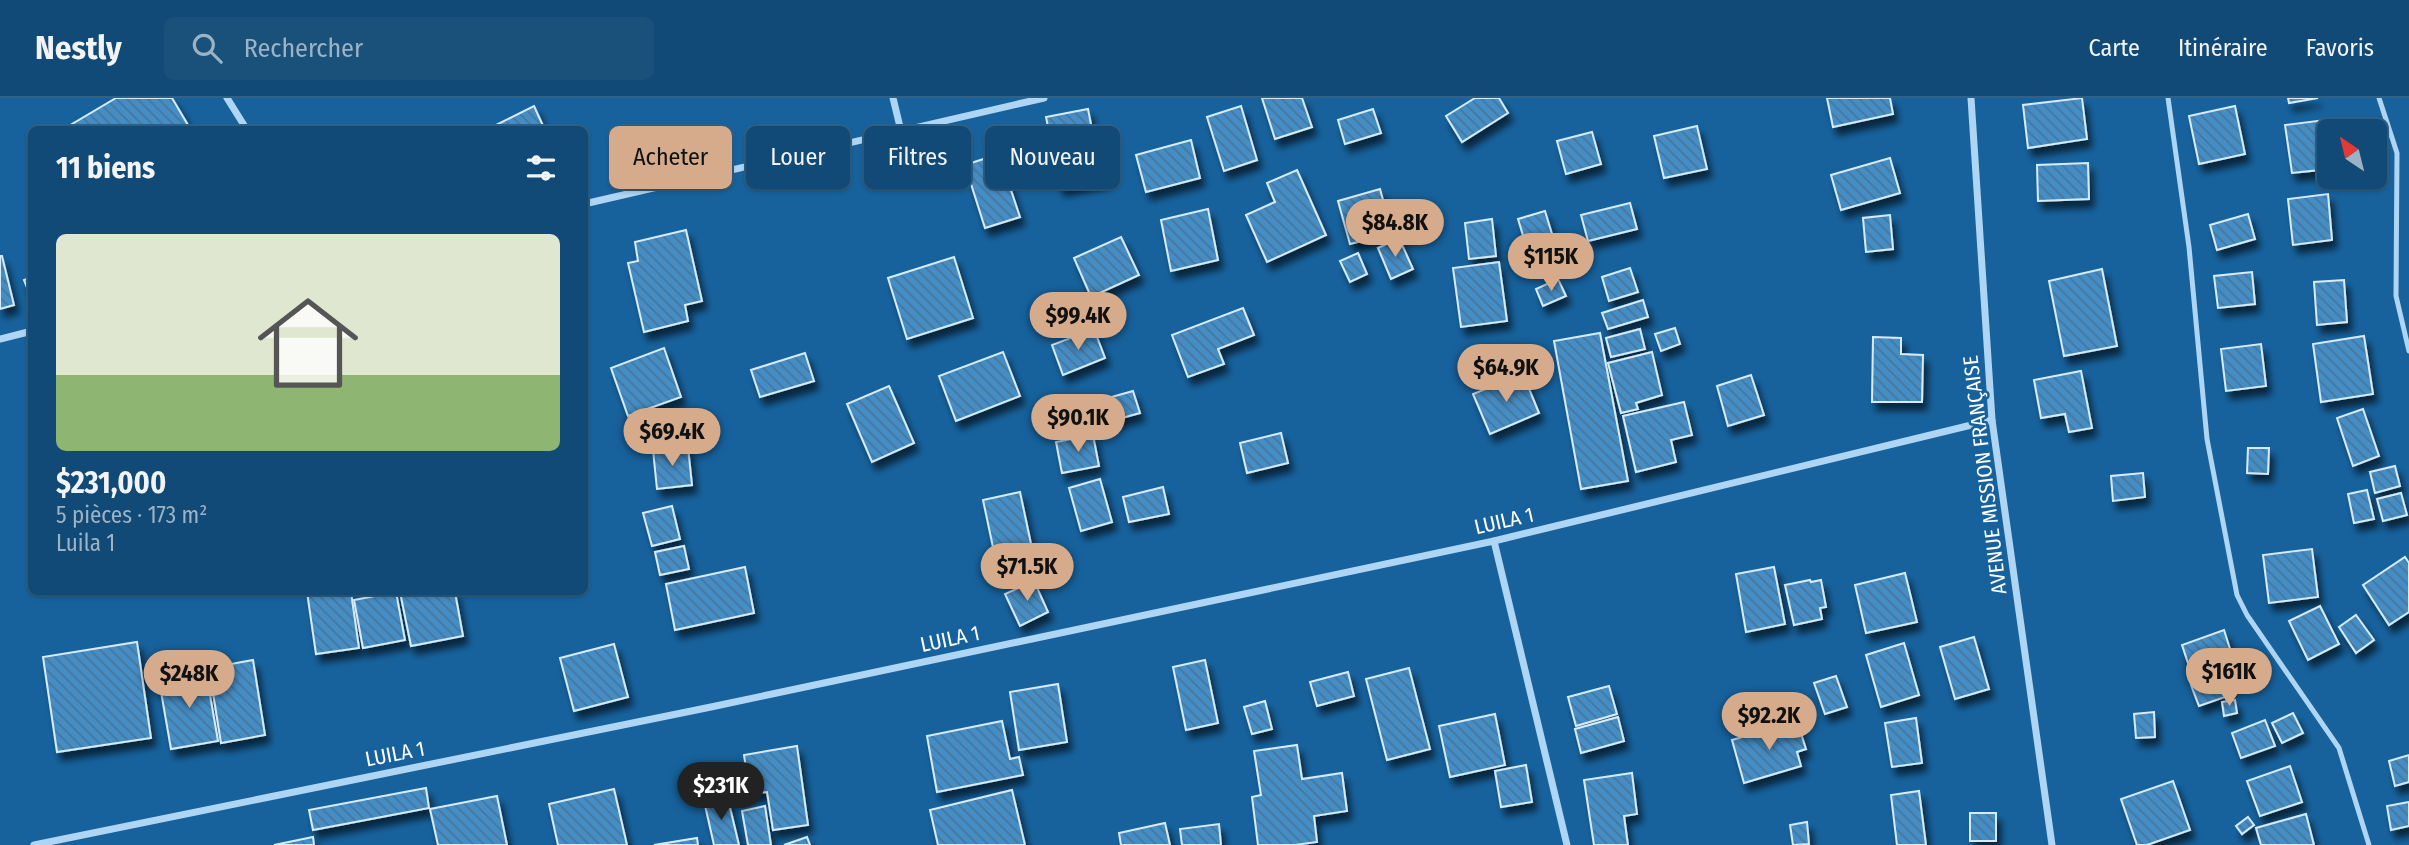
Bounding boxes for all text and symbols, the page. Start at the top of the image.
search box [164,17,654,80]
text: Nestly [35,28,122,68]
icon: search [188,29,226,67]
text: Rechercher [244,33,363,64]
text: Carte [2089,34,2140,62]
text: Itinéraire [2178,34,2268,62]
text: Favoris [2306,34,2374,62]
north arrow [2317,119,2387,189]
map controls [2317,119,2387,189]
chip: Acheter [609,126,732,189]
chip: Louer [746,126,850,189]
chip: Filtres [864,126,971,189]
chip: Nouveau [985,126,1120,189]
icon: filters [522,149,560,187]
text: 11 biens [56,150,155,186]
pin: $84.8K [1338,200,1452,259]
text: $84.8K [1362,208,1428,236]
pin: $115K [1502,234,1600,293]
text: $115K [1524,242,1578,270]
icon: home [245,280,371,406]
pin: $99.4K [1021,292,1135,352]
text: $99.4K [1046,301,1110,329]
pin: $64.9K [1449,344,1563,404]
text: $64.9K [1473,353,1539,381]
street label: AVENUE MISSION FRANÇAISE [1957,354,2013,596]
pin: $90.1K [1021,394,1135,454]
text: $90.1K [1047,403,1109,431]
pin: $69.4K [615,408,729,468]
text: $69.4K [639,417,705,445]
text: $231,000 [56,465,166,501]
text: 5 pièces · 173 m² [56,501,207,529]
street label: LUILA 1 [1472,502,1536,540]
text: Luila 1 [56,529,115,557]
pin: $71.5K [970,544,1084,603]
text: $71.5K [997,552,1057,580]
street label: LUILA 1 [918,620,982,658]
pin: $161K [2180,648,2278,708]
pin: $248K [140,650,238,710]
text: $161K [2202,657,2256,685]
text: $248K [160,659,218,687]
pin: $92.2K [1712,692,1826,752]
text: $92.2K [1738,701,1800,729]
street label: LUILA 1 [363,735,427,773]
pin: $231K [672,762,770,822]
text: $231K [693,771,749,799]

